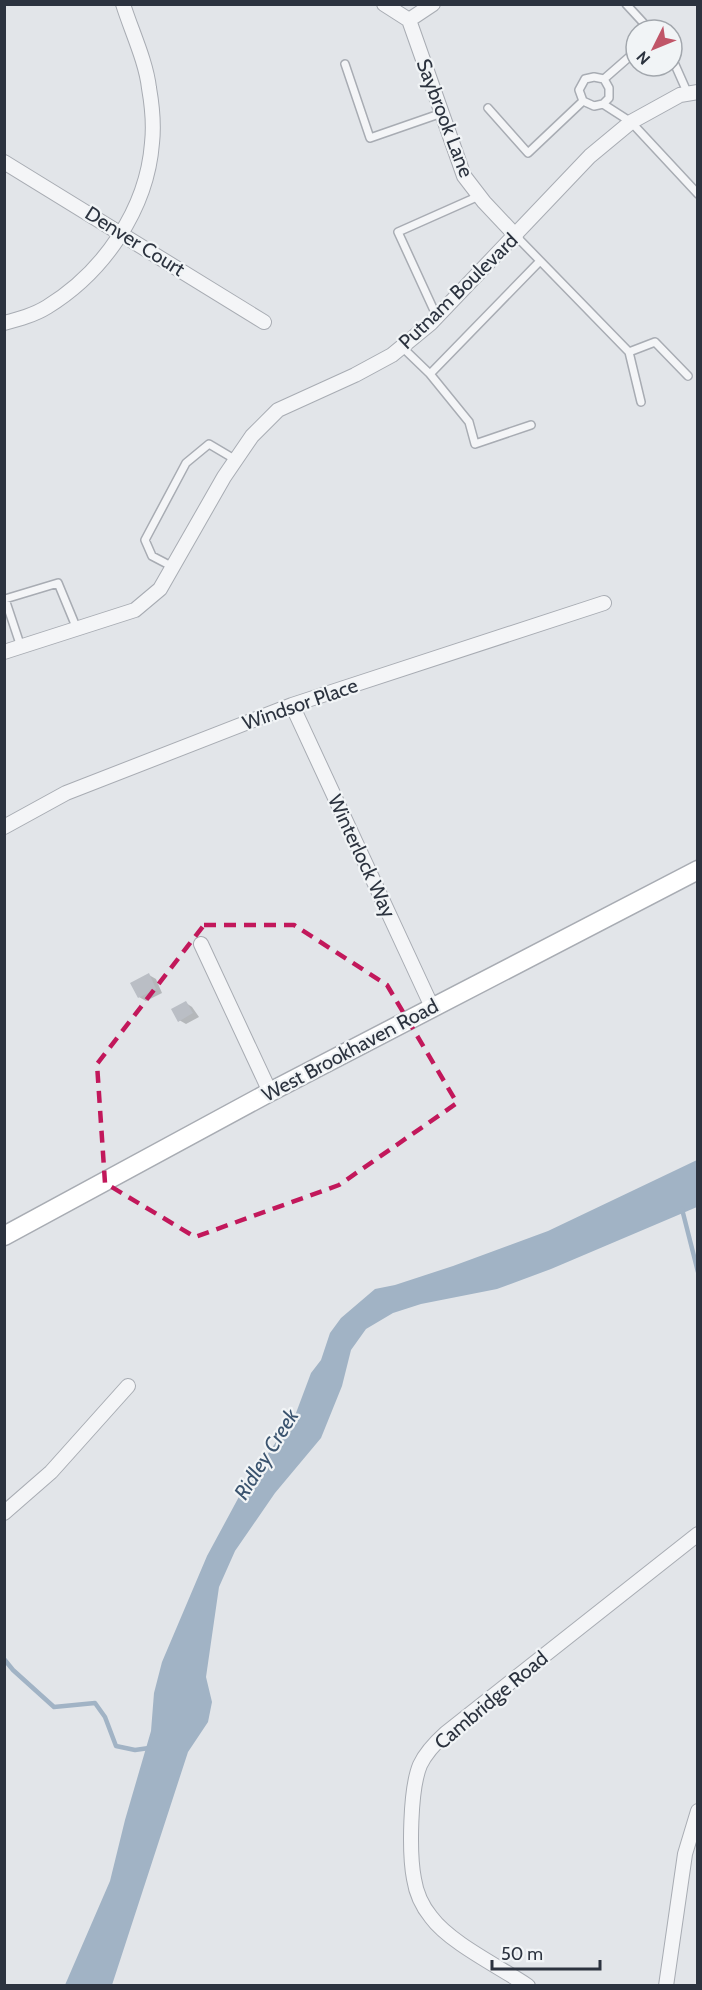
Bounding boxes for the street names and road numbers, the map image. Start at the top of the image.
street label: Saybrook Lane [411,56,479,180]
street label: Denver Court [81,201,189,281]
street label: Putnam Boulevard [394,228,522,354]
street label: Windsor Place [239,673,361,735]
street label: Winterlock Way [323,791,401,921]
street label: West Brookhaven Road [258,993,442,1107]
street label: Cambridge Road [430,1646,552,1754]

